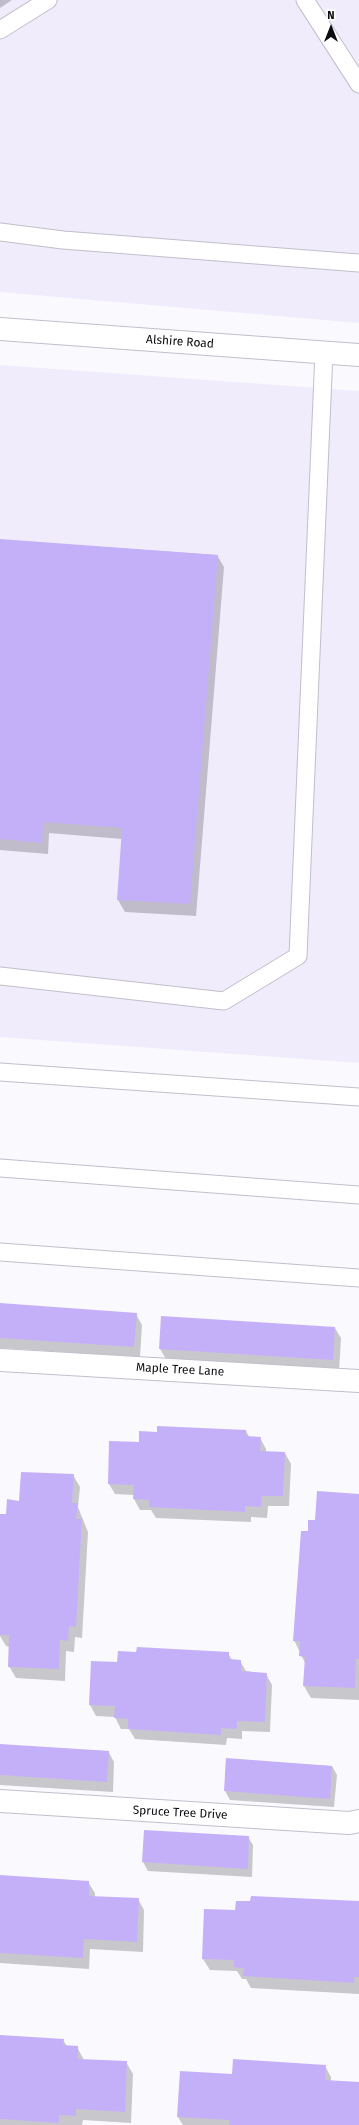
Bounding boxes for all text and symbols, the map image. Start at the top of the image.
north arrow [311,8,351,48]
text: N [327,9,335,22]
street label: Alshire Road [146,332,214,352]
street label: Maple Tree Lane [135,1360,225,1380]
street label: Spruce Tree Drive [132,1803,228,1823]

